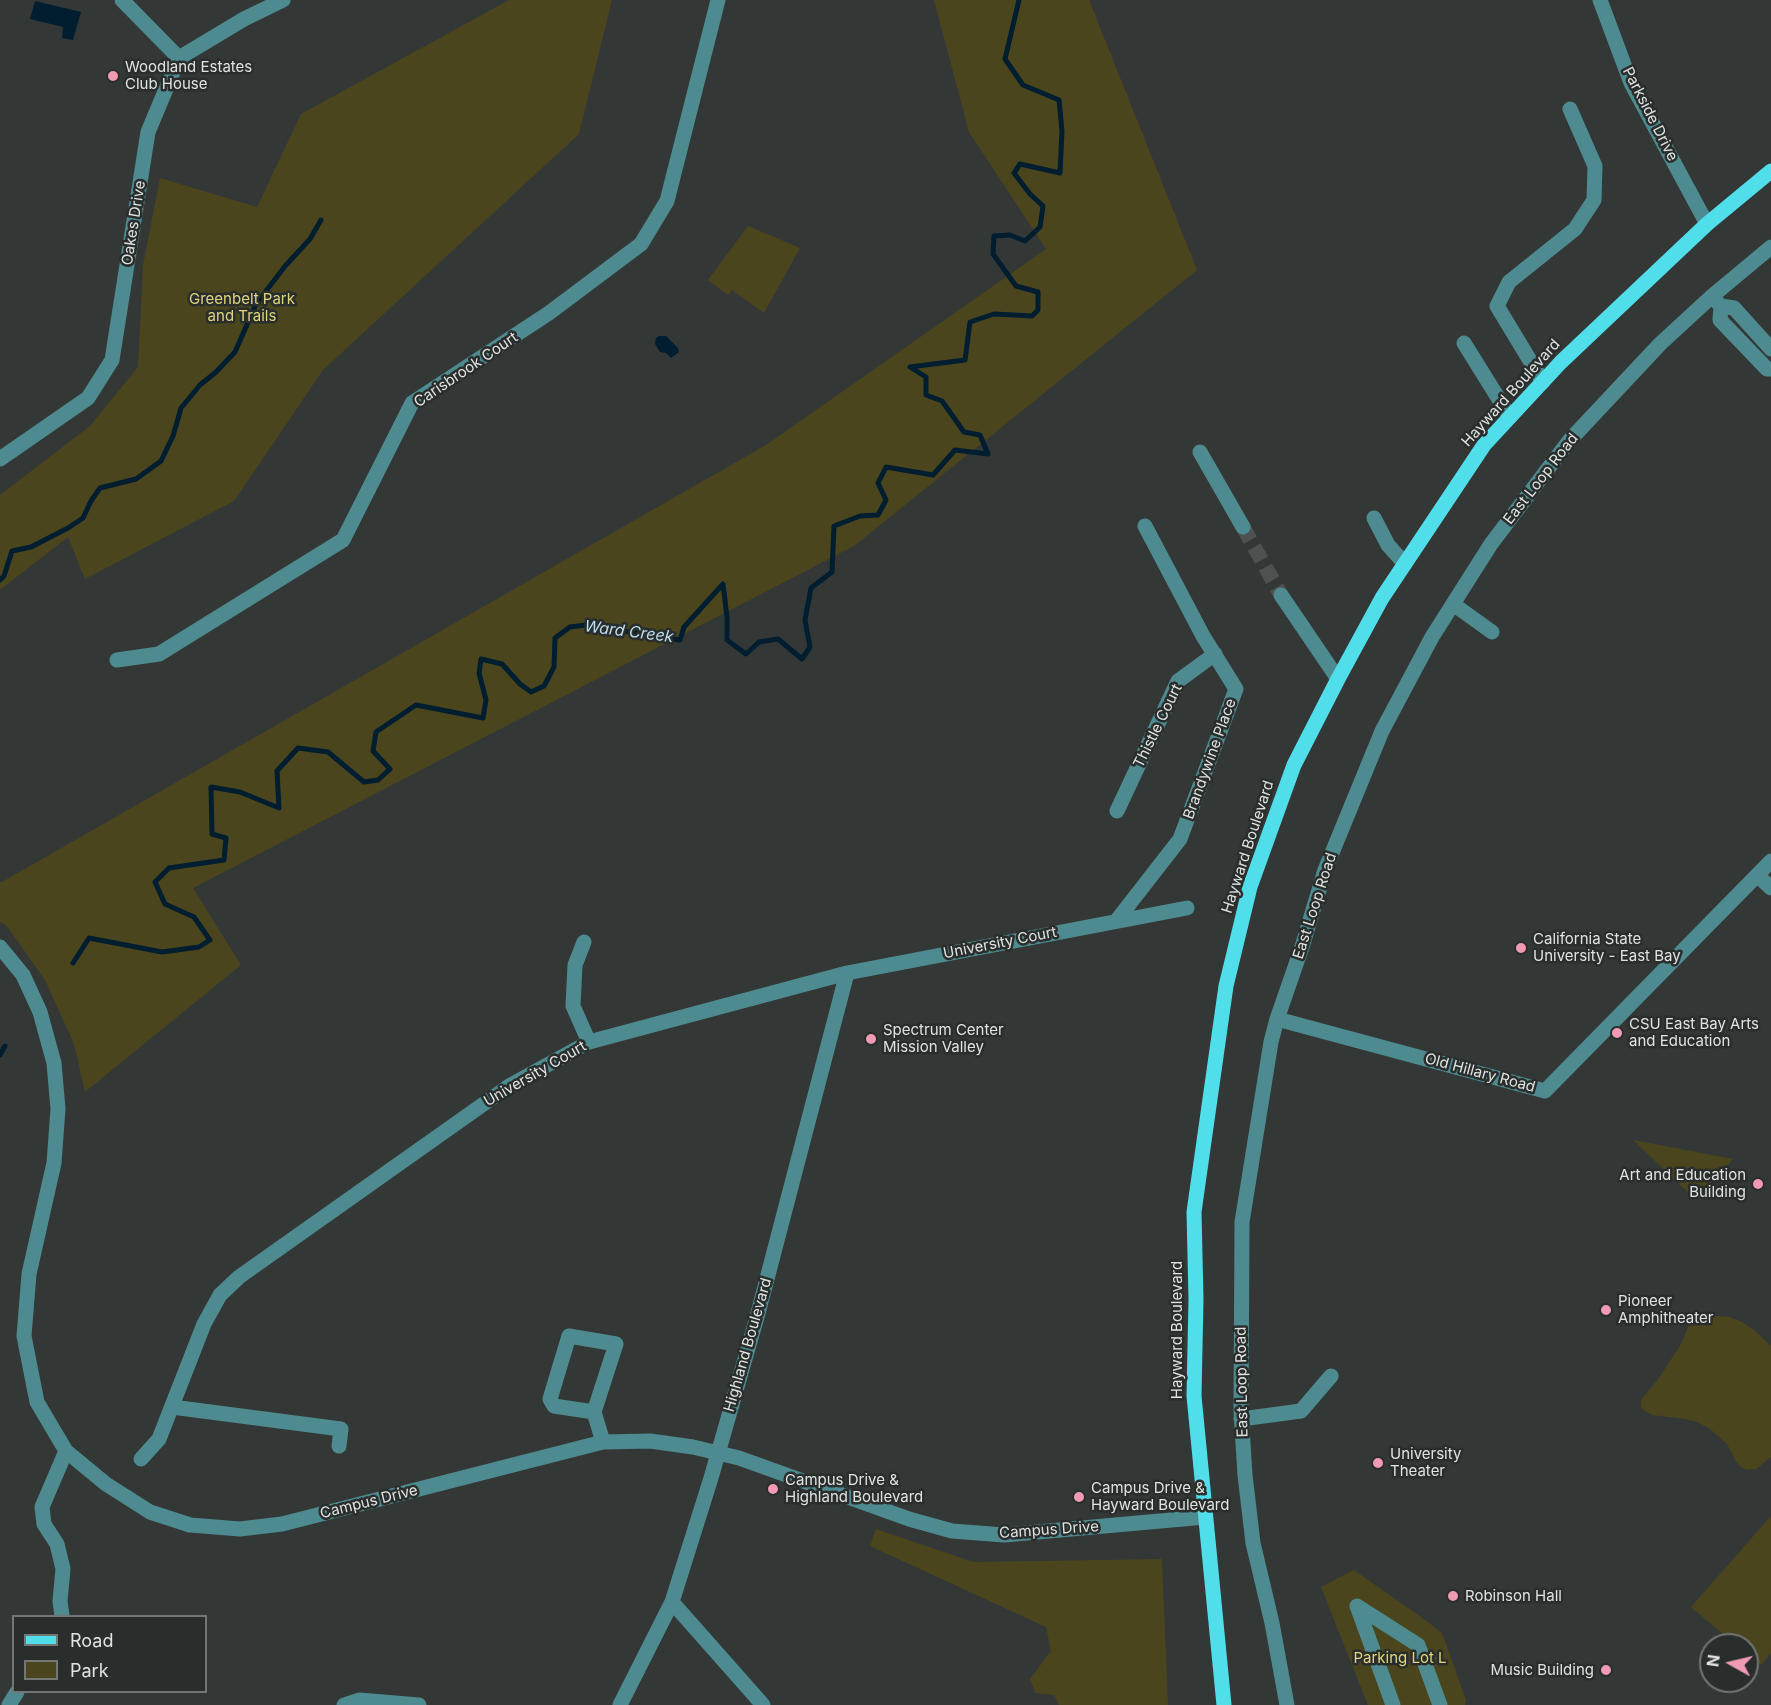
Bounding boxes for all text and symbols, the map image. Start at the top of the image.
place label: Woodland Estates Club House [125,58,252,93]
street label: Parkside Drive [1619,64,1681,164]
marker: Woodland Estates Club House [106,69,120,83]
street label: Oakes Drive [118,179,150,267]
park label: Greenbelt Park and Trails [189,290,295,325]
street label: Carisbrook Court [411,329,521,411]
street label: Hayward Boulevard [1458,336,1564,450]
street label: East Loop Road [1500,430,1582,528]
water label: Ward Creek [583,617,675,647]
street label: Thistle Court [1130,681,1186,771]
street label: Brandywine Place [1180,696,1240,822]
street label: Hayward Boulevard [1218,778,1278,916]
street label: East Loop Road [1289,851,1341,961]
street label: University Court [942,923,1058,963]
place label: California State University - East Bay [1533,930,1681,965]
marker: California State University - East Bay [1514,941,1528,955]
place label: CSU East Bay Arts and Education [1629,1015,1759,1050]
place label: Spectrum Center Mission Valley [883,1021,1004,1056]
marker: CSU East Bay Arts and Education [1610,1026,1624,1040]
marker: Spectrum Center Mission Valley [864,1032,878,1046]
street label: University Court [481,1037,589,1111]
street label: Old Hillary Road [1423,1050,1537,1096]
place label: Art and Education Building [1619,1166,1746,1201]
marker: Art and Education Building [1751,1177,1765,1191]
street label: Hayward Boulevard [1168,1261,1186,1399]
street label: Highland Boulevard [720,1276,776,1414]
place label: Pioneer Amphitheater [1618,1292,1713,1327]
marker: Pioneer Amphitheater [1599,1303,1613,1317]
street label: East Loop Road [1232,1327,1252,1437]
place label: University Theater [1390,1445,1461,1480]
marker: University Theater [1371,1456,1385,1470]
place label: Campus Drive & Highland Boulevard [785,1471,923,1506]
place label: Campus Drive & Hayward Boulevard [1091,1479,1229,1514]
street label: Campus Drive [318,1481,420,1523]
marker: Campus Drive & Highland Boulevard [766,1482,780,1496]
marker: Campus Drive & Hayward Boulevard [1072,1490,1086,1504]
street label: Campus Drive [999,1518,1099,1542]
place label: Robinson Hall [1465,1587,1562,1605]
marker: Robinson Hall [1446,1589,1460,1603]
legend [12,1615,207,1693]
text: Road [70,1630,113,1651]
north arrow [1699,1633,1759,1693]
park label: Parking Lot L [1353,1649,1447,1667]
text: N [1702,1653,1724,1668]
text: Park [70,1660,109,1681]
place label: Music Building [1490,1661,1594,1679]
marker: Music Building [1599,1663,1613,1677]

